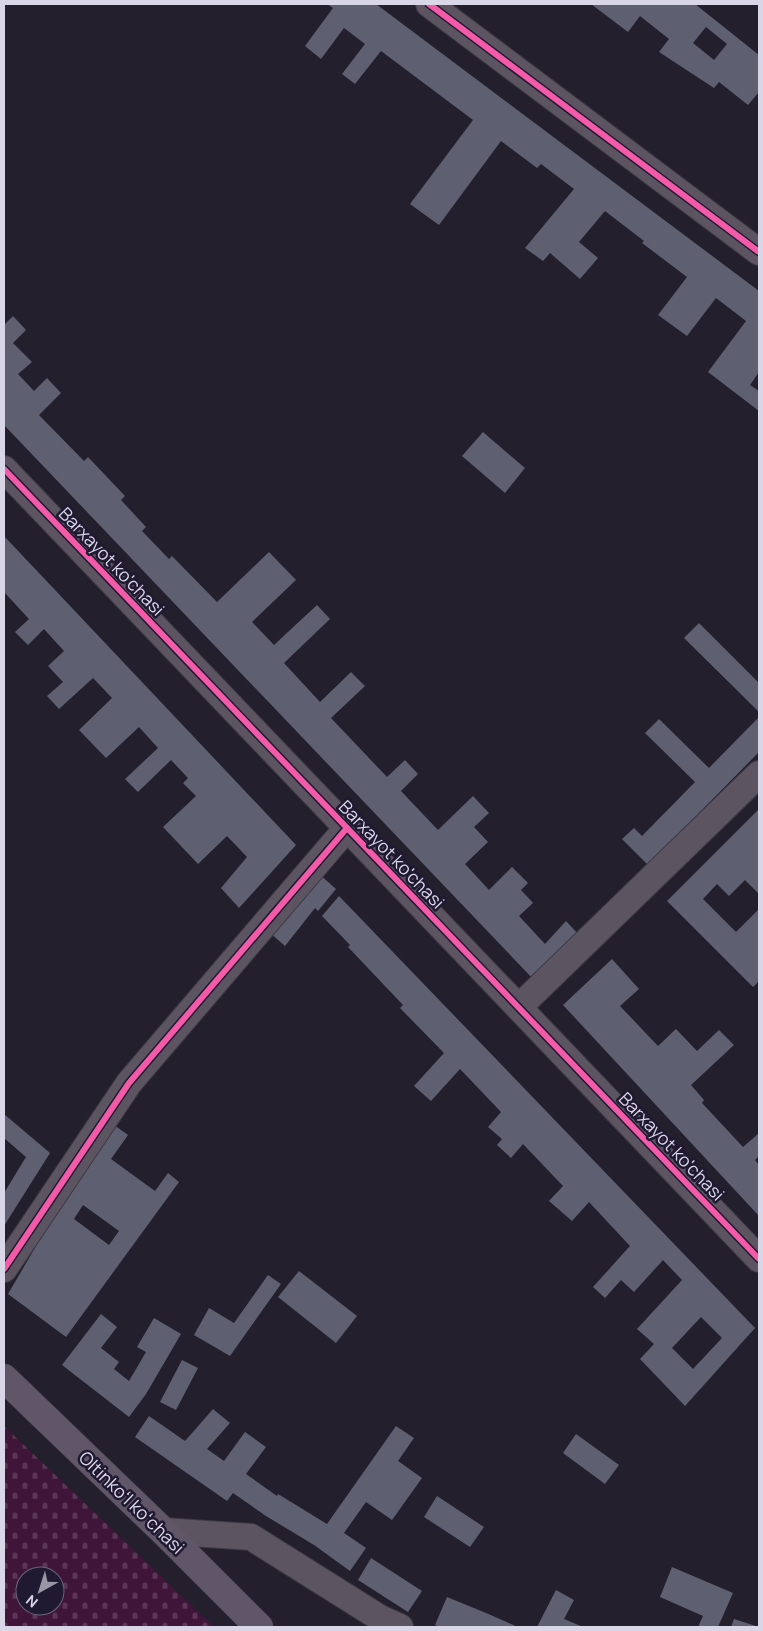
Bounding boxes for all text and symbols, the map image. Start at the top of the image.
street label: Barxayot ko'chasi [54,501,170,621]
street label: Barxayot ko'chasi [334,794,450,914]
street label: Barxayot ko'chasi [614,1086,730,1206]
street label: Oltinkoʻl koʻchasi [74,1445,190,1559]
north arrow [15,1566,65,1616]
text: N [22,1591,41,1612]

